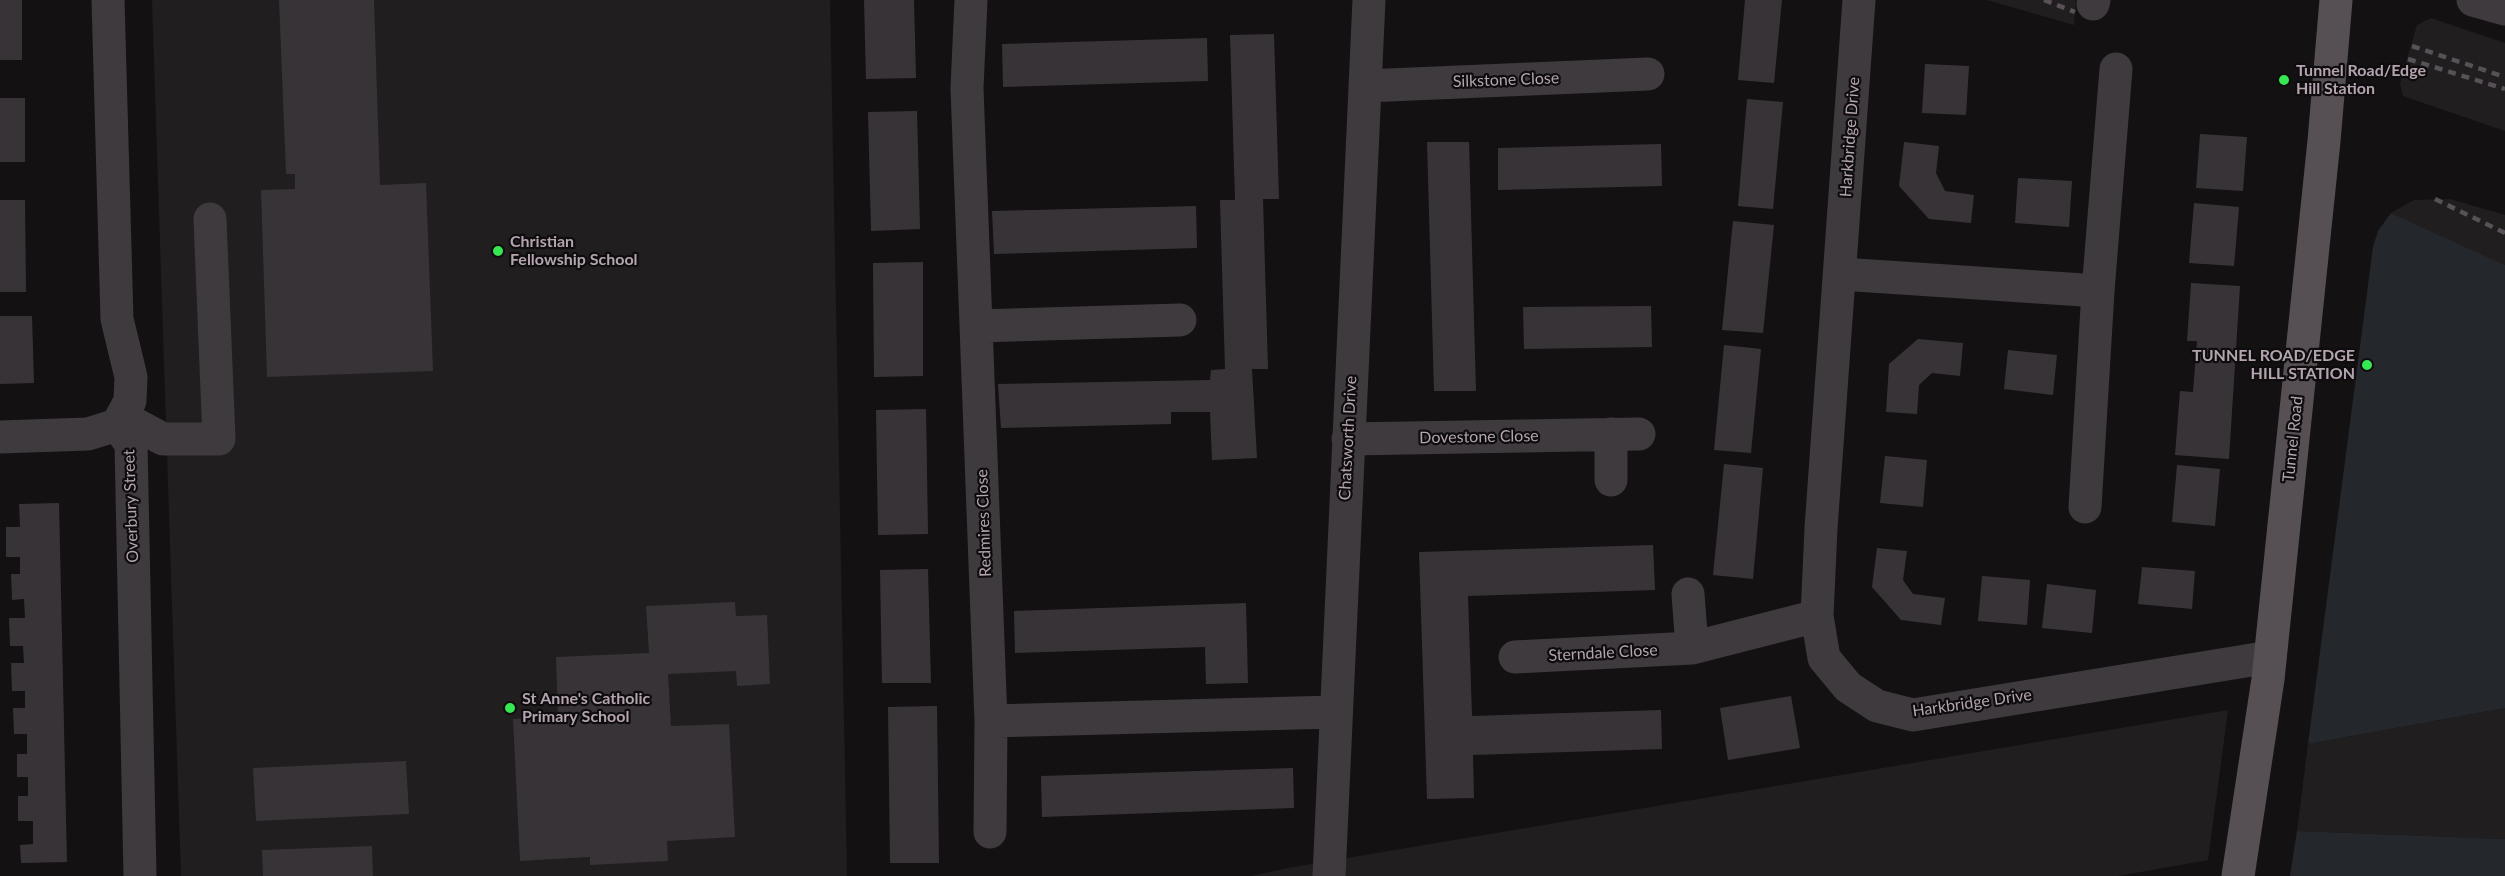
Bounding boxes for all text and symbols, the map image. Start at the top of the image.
place label: Tunnel Road/Edge Hill Station [2296,61,2426,99]
street label: Silkstone Close [1452,69,1560,91]
marker: Tunnel Road/Edge Hill Station [2277,73,2291,87]
street label: Harkbridge Drive [1836,76,1864,198]
place label: Christian Fellowship School [510,232,638,270]
marker: Christian Fellowship School [491,244,505,258]
place label: TUNNEL ROAD/EDGE HILL STATION [2192,346,2355,384]
marker: TUNNEL ROAD/EDGE HILL STATION [2360,358,2374,372]
street label: Chatsworth Drive [1335,375,1361,501]
street label: Tunnel Road [2279,395,2307,483]
street label: Dovestone Close [1419,426,1539,448]
street label: Overbury Street [119,449,143,563]
street label: Redmires Close [973,469,995,577]
street label: Sterndale Close [1548,641,1658,665]
street label: Harkbridge Drive [1911,685,2033,721]
place label: St Anne's Catholic Primary School [522,689,650,727]
marker: St Anne's Catholic Primary School [503,701,517,715]

